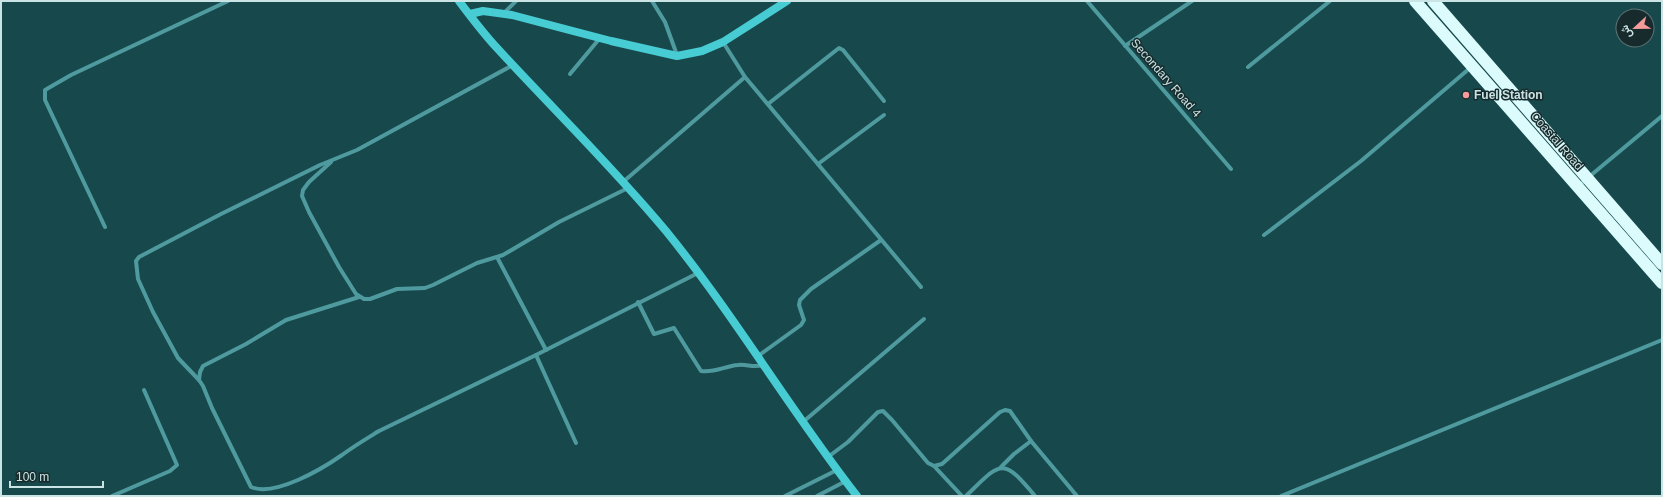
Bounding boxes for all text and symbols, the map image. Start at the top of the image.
north arrow [1615,8,1655,48]
text: ش [1618,23,1635,40]
street label: Secondary Road 4 [1128,36,1204,120]
place label: Fuel Station [1474,88,1543,102]
marker: Fuel Station [1461,90,1471,100]
street label: Coastal Road [1528,109,1586,173]
scale bar [10,463,103,489]
text: 100 m [16,470,49,484]

